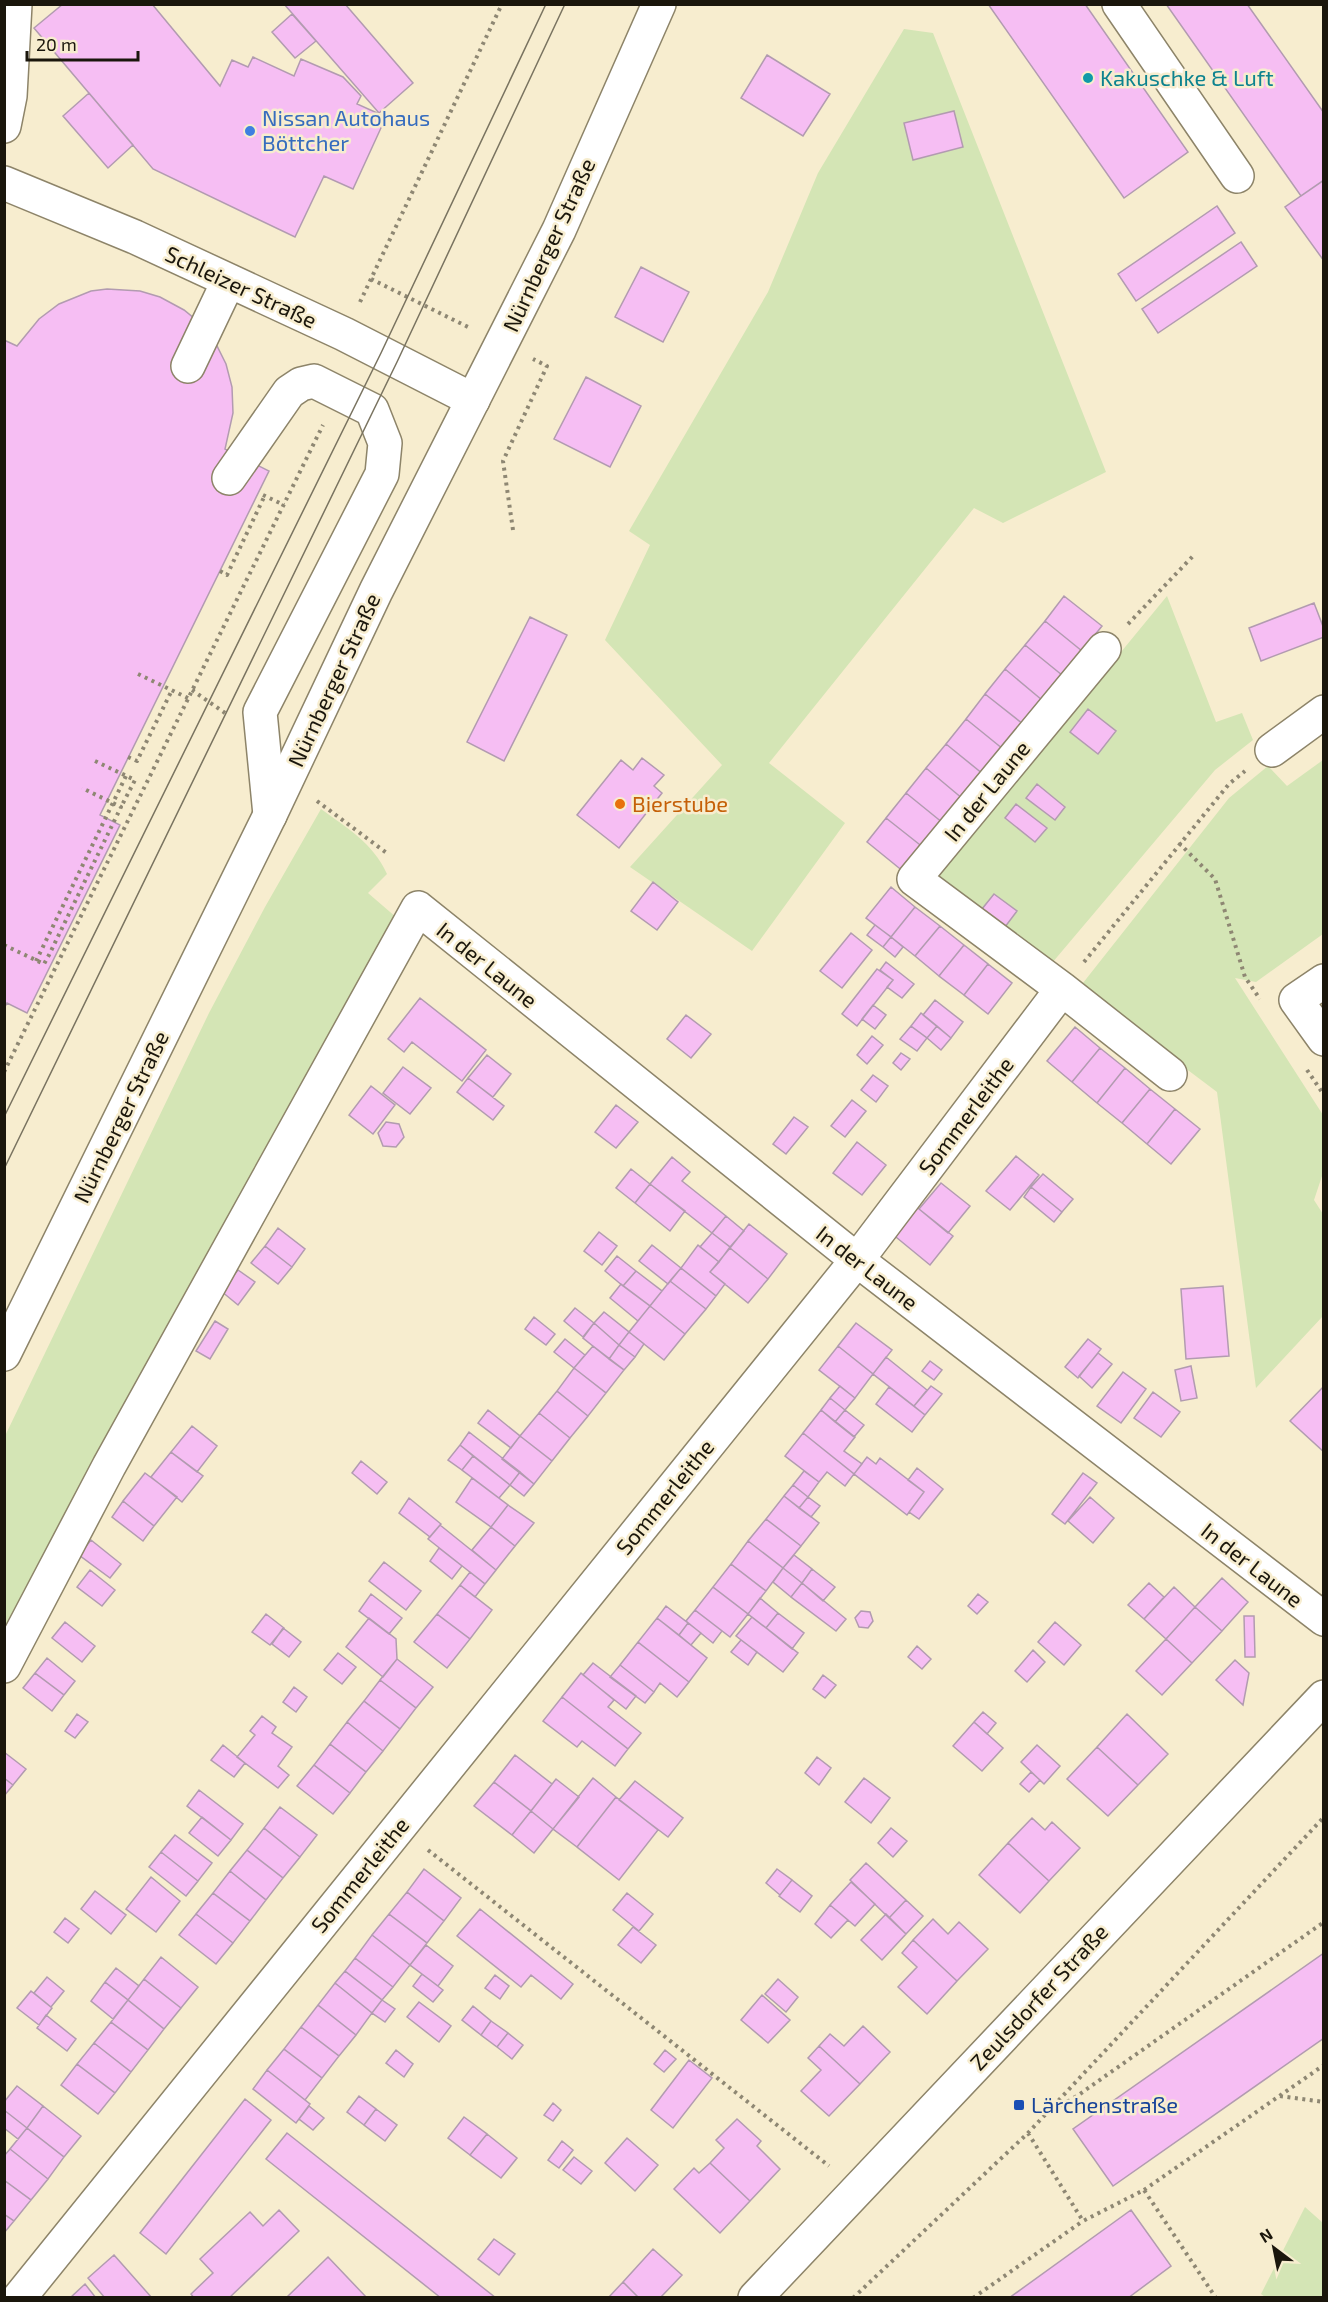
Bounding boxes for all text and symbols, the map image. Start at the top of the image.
scale bar [27,24,138,62]
text: 20 m [36,33,77,55]
place label: Kakuschke & Luft [1100,64,1274,90]
marker: Kakuschke & Luft [1081,71,1095,85]
place label: Nissan Autohaus Böttcher [262,104,430,155]
marker: Nissan Autohaus Böttcher [243,124,257,138]
street label: Nürnberger Straße [497,154,600,335]
street label: Schleizer Straße [162,240,321,333]
street label: Nürnberger Straße [282,589,385,770]
street label: In der Laune [938,735,1035,846]
place label: Bierstube [632,790,728,816]
marker: Bierstube [613,797,627,811]
street label: In der Laune [432,916,543,1013]
street label: Nürnberger Straße [67,1026,173,1207]
street label: Sommerleithe [912,1051,1018,1179]
street label: In der Laune [812,1220,924,1315]
street label: Sommerleithe [610,1433,719,1559]
street label: In der Laune [1197,1517,1309,1612]
street label: Sommerleithe [305,1811,414,1937]
street label: Zeulsdorfer Straße [964,1918,1113,2075]
place label: Lärchenstraße [1031,2091,1178,2117]
marker: Lärchenstraße [1012,2098,1026,2112]
north arrow [1244,2218,1304,2278]
text: N [1256,2224,1276,2246]

